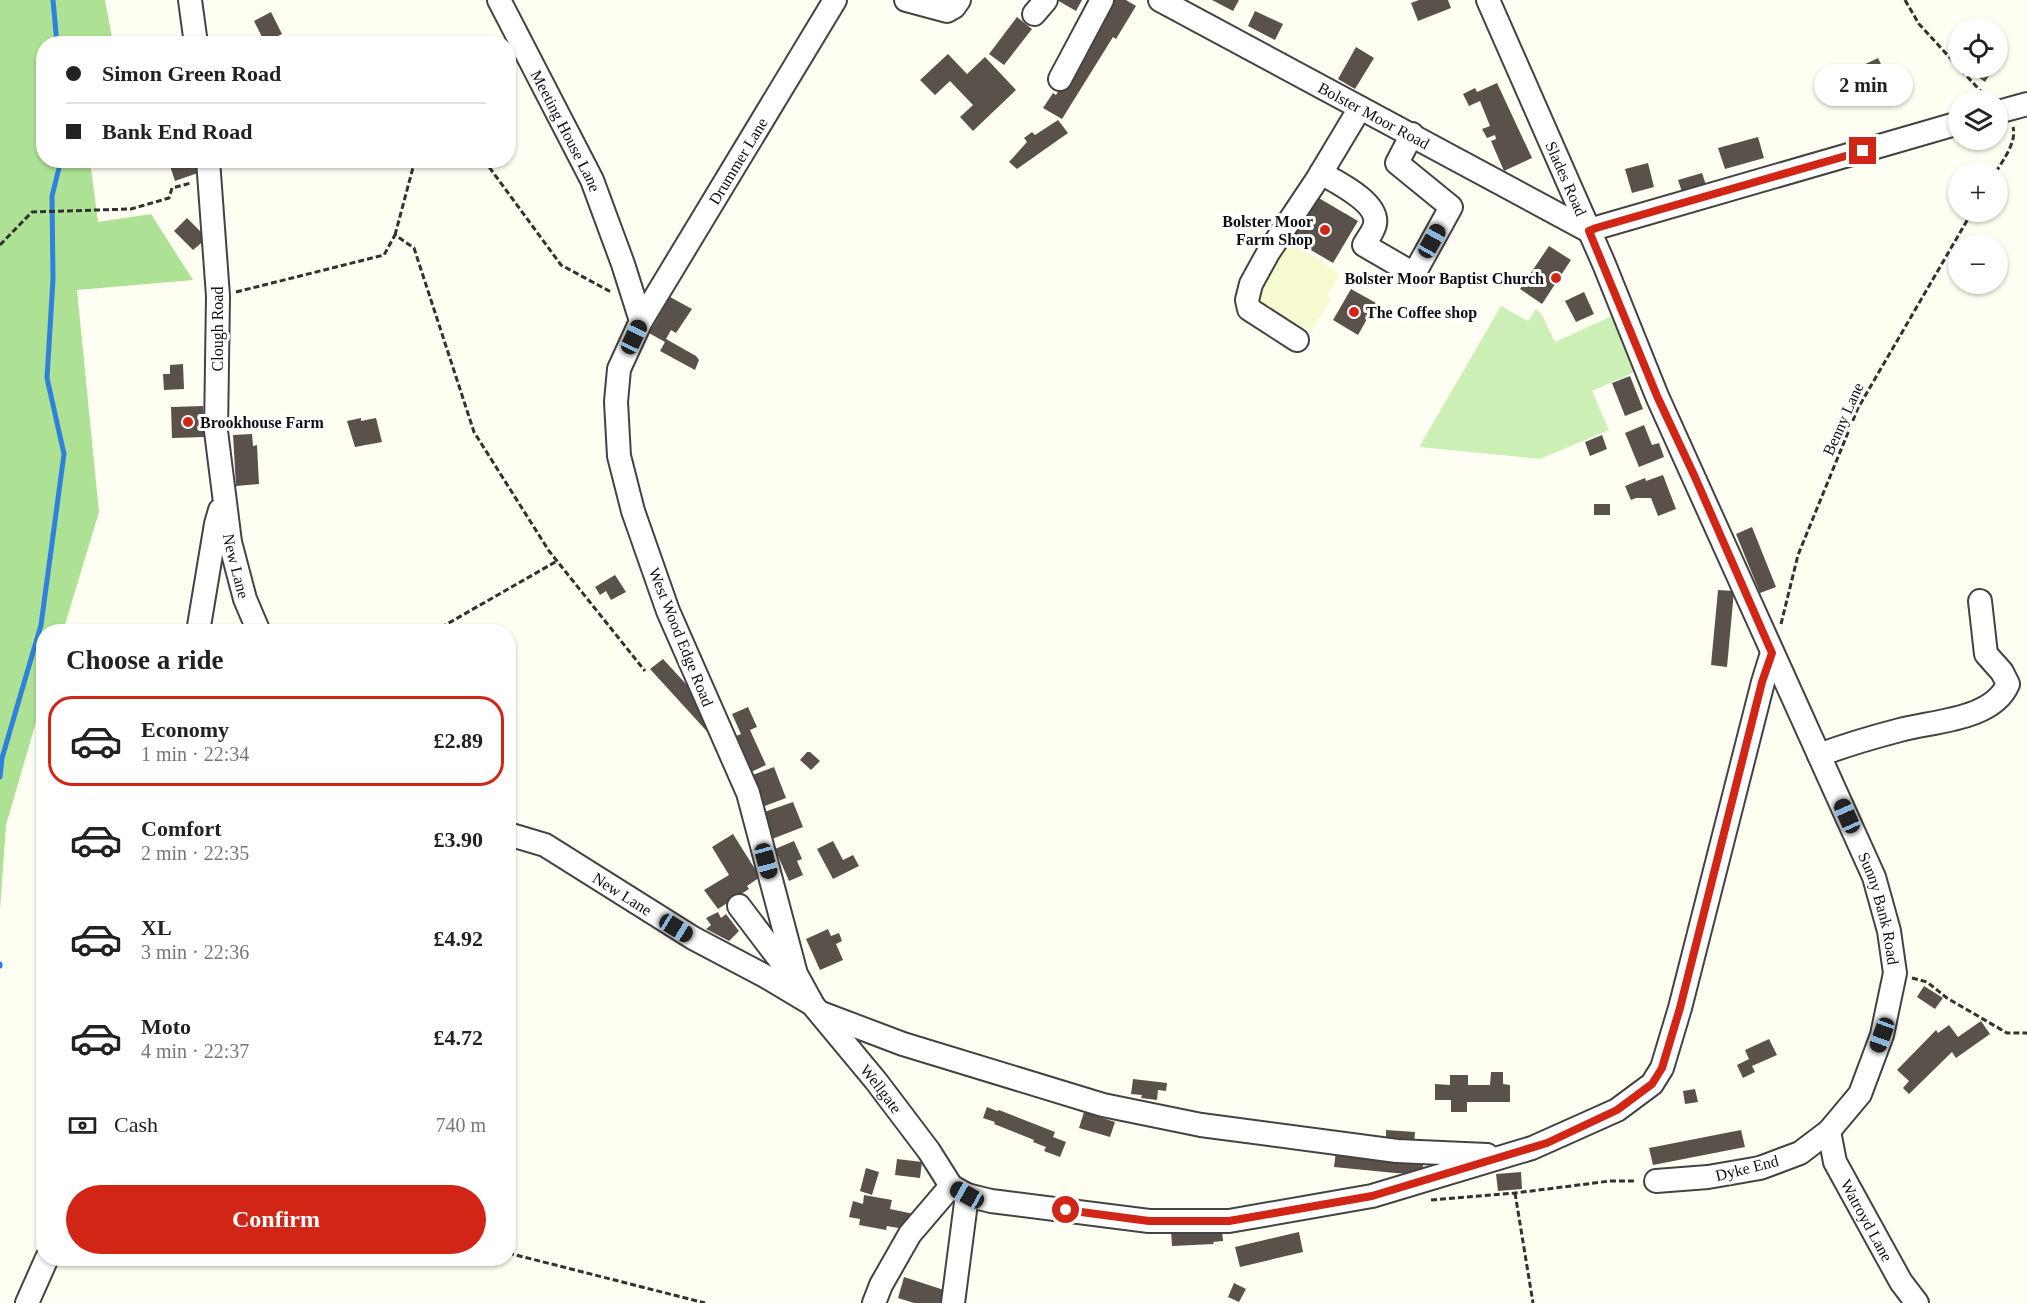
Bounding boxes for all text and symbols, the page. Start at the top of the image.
map controls [1948,18,2008,294]
button: locate [1948,18,2008,78]
text: Simon Green Road [102,61,281,86]
callout: 2 min [1814,64,1912,106]
street label: Meeting House Lane [528,67,604,194]
text: 2 min [1839,74,1888,96]
street label: Bolster Moor Road [1316,78,1432,152]
button: layers [1948,90,2008,150]
street label: Drummer Lane [705,114,770,207]
text: Bank End Road [102,119,252,144]
route end [1849,137,1876,164]
street label: Slades Road [1543,139,1590,218]
button: + [1948,162,2008,222]
place label: Bolster Moor Farm Shop [1222,213,1313,249]
car [1415,221,1449,261]
marker: Bolster Moor Farm Shop [1318,223,1332,237]
button: − [1948,234,2008,294]
place label: Bolster Moor Baptist Church [1344,270,1544,288]
marker: Bolster Moor Baptist Church [1549,271,1563,285]
street label: Clough Road [209,287,227,371]
place label: The Coffee shop [1366,304,1477,322]
marker: The Coffee shop [1347,305,1361,319]
car [618,317,650,357]
street label: Benny Lane [1819,380,1867,458]
place label: Brookhouse Farm [200,414,324,431]
marker: Brookhouse Farm [181,415,195,429]
street label: New Lane [221,533,253,600]
street label: West Wood Edge Road [645,565,717,709]
text: Choose a ride [66,645,224,675]
icon: car [69,714,123,768]
text: Economy [141,717,229,742]
text: £2.89 [434,728,483,753]
text: 1 min · 22:34 [141,743,249,765]
car [1831,796,1863,836]
icon: car [69,813,123,867]
text: Comfort [141,816,222,841]
text: £3.90 [434,827,483,852]
car [753,841,779,881]
text: 2 min · 22:35 [141,842,249,864]
street label: Sunny Bank Road [1855,849,1902,966]
street label: New Lane [590,869,655,918]
car [656,911,696,945]
icon: car [69,912,123,966]
text: XL [141,915,172,940]
text: £4.92 [434,926,483,951]
text: 3 min · 22:36 [141,941,249,963]
icon: car [69,1011,123,1065]
text: Moto [141,1014,191,1039]
car [1867,1015,1897,1055]
text: £4.72 [434,1025,483,1050]
text: 4 min · 22:37 [141,1040,249,1062]
street label: Wellgate [857,1061,905,1116]
icon: cash [66,1109,99,1142]
text: Cash [114,1112,158,1137]
text: 740 m [435,1114,486,1136]
street label: Dyke End [1714,1152,1781,1185]
street label: Watroyd Lane [1838,1176,1896,1264]
car [947,1178,987,1212]
button: Confirm [66,1185,486,1254]
route start [1052,1196,1079,1223]

